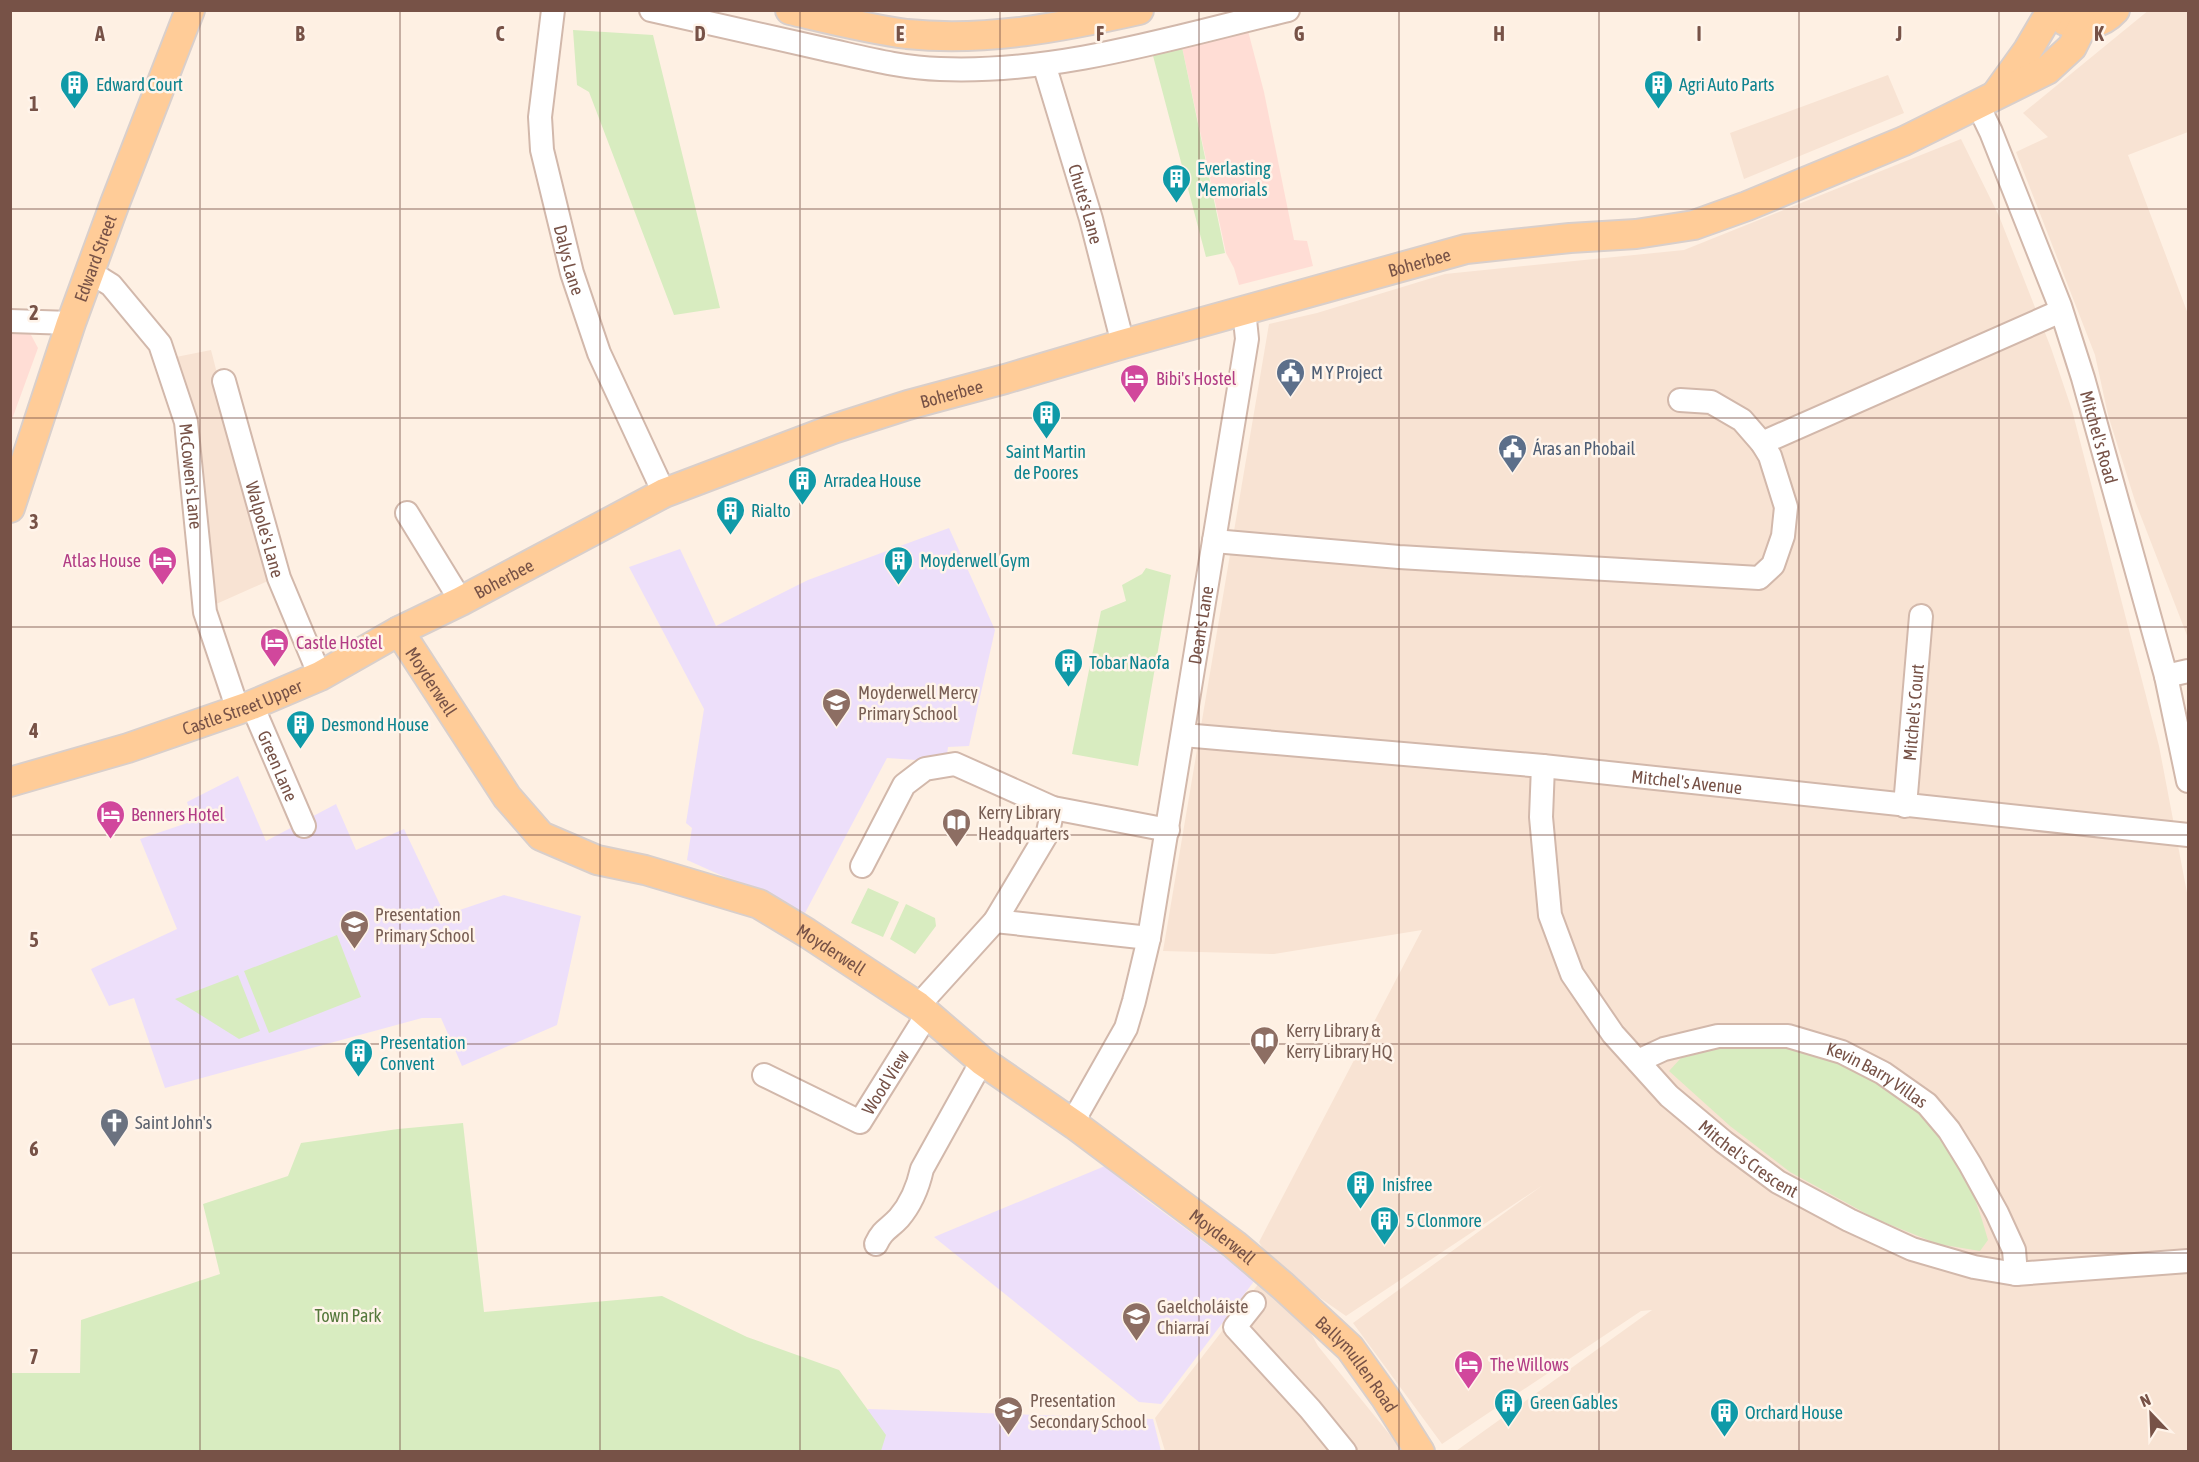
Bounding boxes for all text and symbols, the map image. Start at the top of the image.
text: A [94,22,105,45]
text: B [295,22,305,45]
text: C [496,22,505,45]
text: D [694,22,706,45]
text: E [896,22,905,45]
text: F [1096,22,1104,45]
text: G [1294,22,1305,45]
text: H [1493,22,1505,45]
text: I [1696,22,1702,45]
text: J [1895,22,1902,45]
text: K [2094,22,2104,45]
building icon: Edward Court [59,68,91,110]
building icon: Agri Auto Parts [1642,68,1674,110]
place label: Edward Court [96,74,183,95]
place label: Agri Auto Parts [1679,74,1774,95]
text: 1 [29,92,39,115]
place label: Everlasting Memorials [1197,158,1271,200]
street label: Chute's Lane [1064,161,1107,246]
building icon: Everlasting Memorials [1160,162,1192,204]
street label: Edward Street [69,212,120,304]
street label: Dalys Lane [550,223,589,298]
street label: Boherbee [1386,243,1453,281]
text: 2 [29,301,39,324]
public building icon: M Y Project [1274,356,1306,398]
hotel icon: Bibi's Hostel [1119,362,1151,404]
place label: M Y Project [1311,362,1383,383]
place label: Bibi's Hostel [1156,368,1237,389]
street label: Boherbee [918,375,985,412]
street label: Mitchel's Road [2076,388,2122,486]
building icon: Saint Martin de Poores [1030,398,1062,440]
street label: McCowen's Lane [176,422,207,530]
public building icon: Áras an Phobail [1496,432,1528,474]
place label: Áras an Phobail [1533,438,1636,459]
place label: Saint Martin de Poores [1006,441,1086,483]
building icon: Arradea House [787,464,819,506]
place label: Arradea House [824,470,921,491]
street label: Walpole's Lane [242,479,289,580]
building icon: Rialto [714,494,746,536]
place label: Rialto [751,500,791,521]
text: 3 [29,510,39,533]
hotel icon: Atlas House [146,544,178,586]
building icon: Moyderwell Gym [883,544,915,586]
place label: Atlas House [63,550,141,571]
place label: Moyderwell Gym [920,550,1030,571]
street label: Boherbee [470,554,537,603]
street label: Dean's Lane [1183,584,1217,666]
hotel icon: Castle Hostel [259,626,291,668]
place label: Castle Hostel [296,632,383,653]
street label: Moyderwell [402,643,462,720]
building icon: Tobar Naofa [1052,646,1084,688]
place label: Tobar Naofa [1089,652,1170,673]
street label: Mitchel's Court [1898,663,1927,762]
street label: Castle Street Upper [179,674,306,739]
place label: Moyderwell Mercy Primary School [858,682,978,724]
school or university icon: Moyderwell Mercy Primary School [821,686,853,728]
building icon: Desmond House [284,708,316,750]
place label: Desmond House [321,714,429,735]
text: 4 [28,719,39,742]
street label: Green Lane [254,727,302,804]
street label: Mitchel's Avenue [1630,765,1743,798]
hotel icon: Benners Hotel [94,798,126,840]
place label: Kerry Library Headquarters [978,802,1069,844]
place label: Benners Hotel [131,804,225,825]
library icon: Kerry Library Headquarters [941,806,973,848]
place label: Presentation Primary School [375,904,475,946]
school or university icon: Presentation Primary School [338,908,370,950]
street label: Moyderwell [793,919,870,979]
text: 5 [29,928,39,951]
place label: Kerry Library & Kerry Library HQ [1286,1020,1393,1062]
library icon: Kerry Library & Kerry Library HQ [1249,1024,1281,1066]
place label: Presentation Convent [380,1032,466,1074]
building icon: Presentation Convent [343,1036,375,1078]
street label: Kevin Barry Villas [1824,1038,1932,1112]
street label: Wood View [857,1046,913,1118]
church icon: Saint John's [98,1106,130,1148]
place label: Saint John's [135,1112,212,1133]
street label: Mitchel's Crescent [1695,1115,1802,1201]
text: 6 [29,1137,39,1160]
building icon: Inisfree [1345,1168,1377,1210]
place label: Inisfree [1382,1174,1432,1195]
street label: Moyderwell [1186,1204,1260,1269]
building icon: 5 Clonmore [1369,1204,1401,1246]
place label: 5 Clonmore [1406,1210,1482,1231]
place label: Gaelcholáiste Chiarraí [1157,1296,1248,1338]
school or university icon: Gaelcholáiste Chiarraí [1120,1300,1152,1342]
park label: Town Park [314,1305,382,1326]
street label: Ballymullen Road [1312,1311,1402,1416]
text: 7 [29,1345,39,1368]
hotel icon: The Willows [1453,1348,1485,1390]
place label: The Willows [1490,1354,1569,1375]
north arrow [2121,1384,2181,1444]
building icon: Green Gables [1493,1386,1525,1428]
place label: Presentation Secondary School [1030,1390,1146,1432]
text: N [2137,1390,2153,1410]
place label: Green Gables [1530,1392,1618,1413]
school or university icon: Presentation Secondary School [993,1394,1025,1436]
building icon: Orchard House [1708,1396,1740,1438]
place label: Orchard House [1745,1402,1843,1423]

